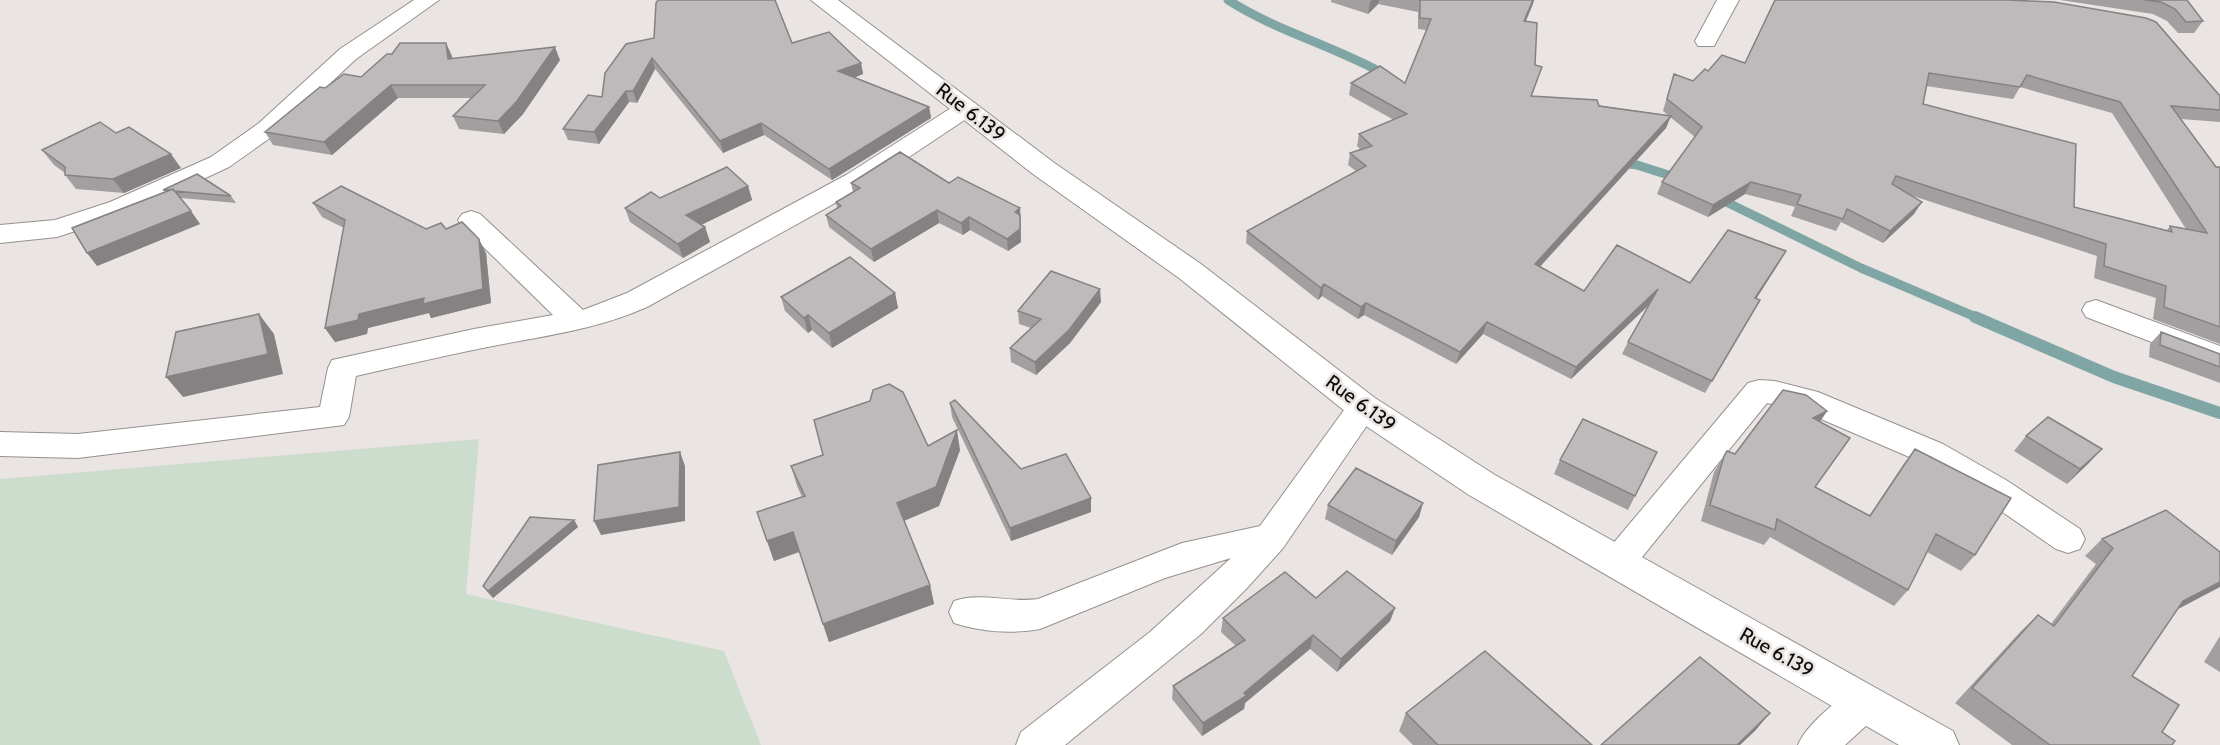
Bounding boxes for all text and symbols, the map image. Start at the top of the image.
street label: Rue 6.139 [932,78,1010,146]
street label: Rue 6.139 [1321,369,1401,437]
street label: Rue 6.139 [1736,622,1818,682]

